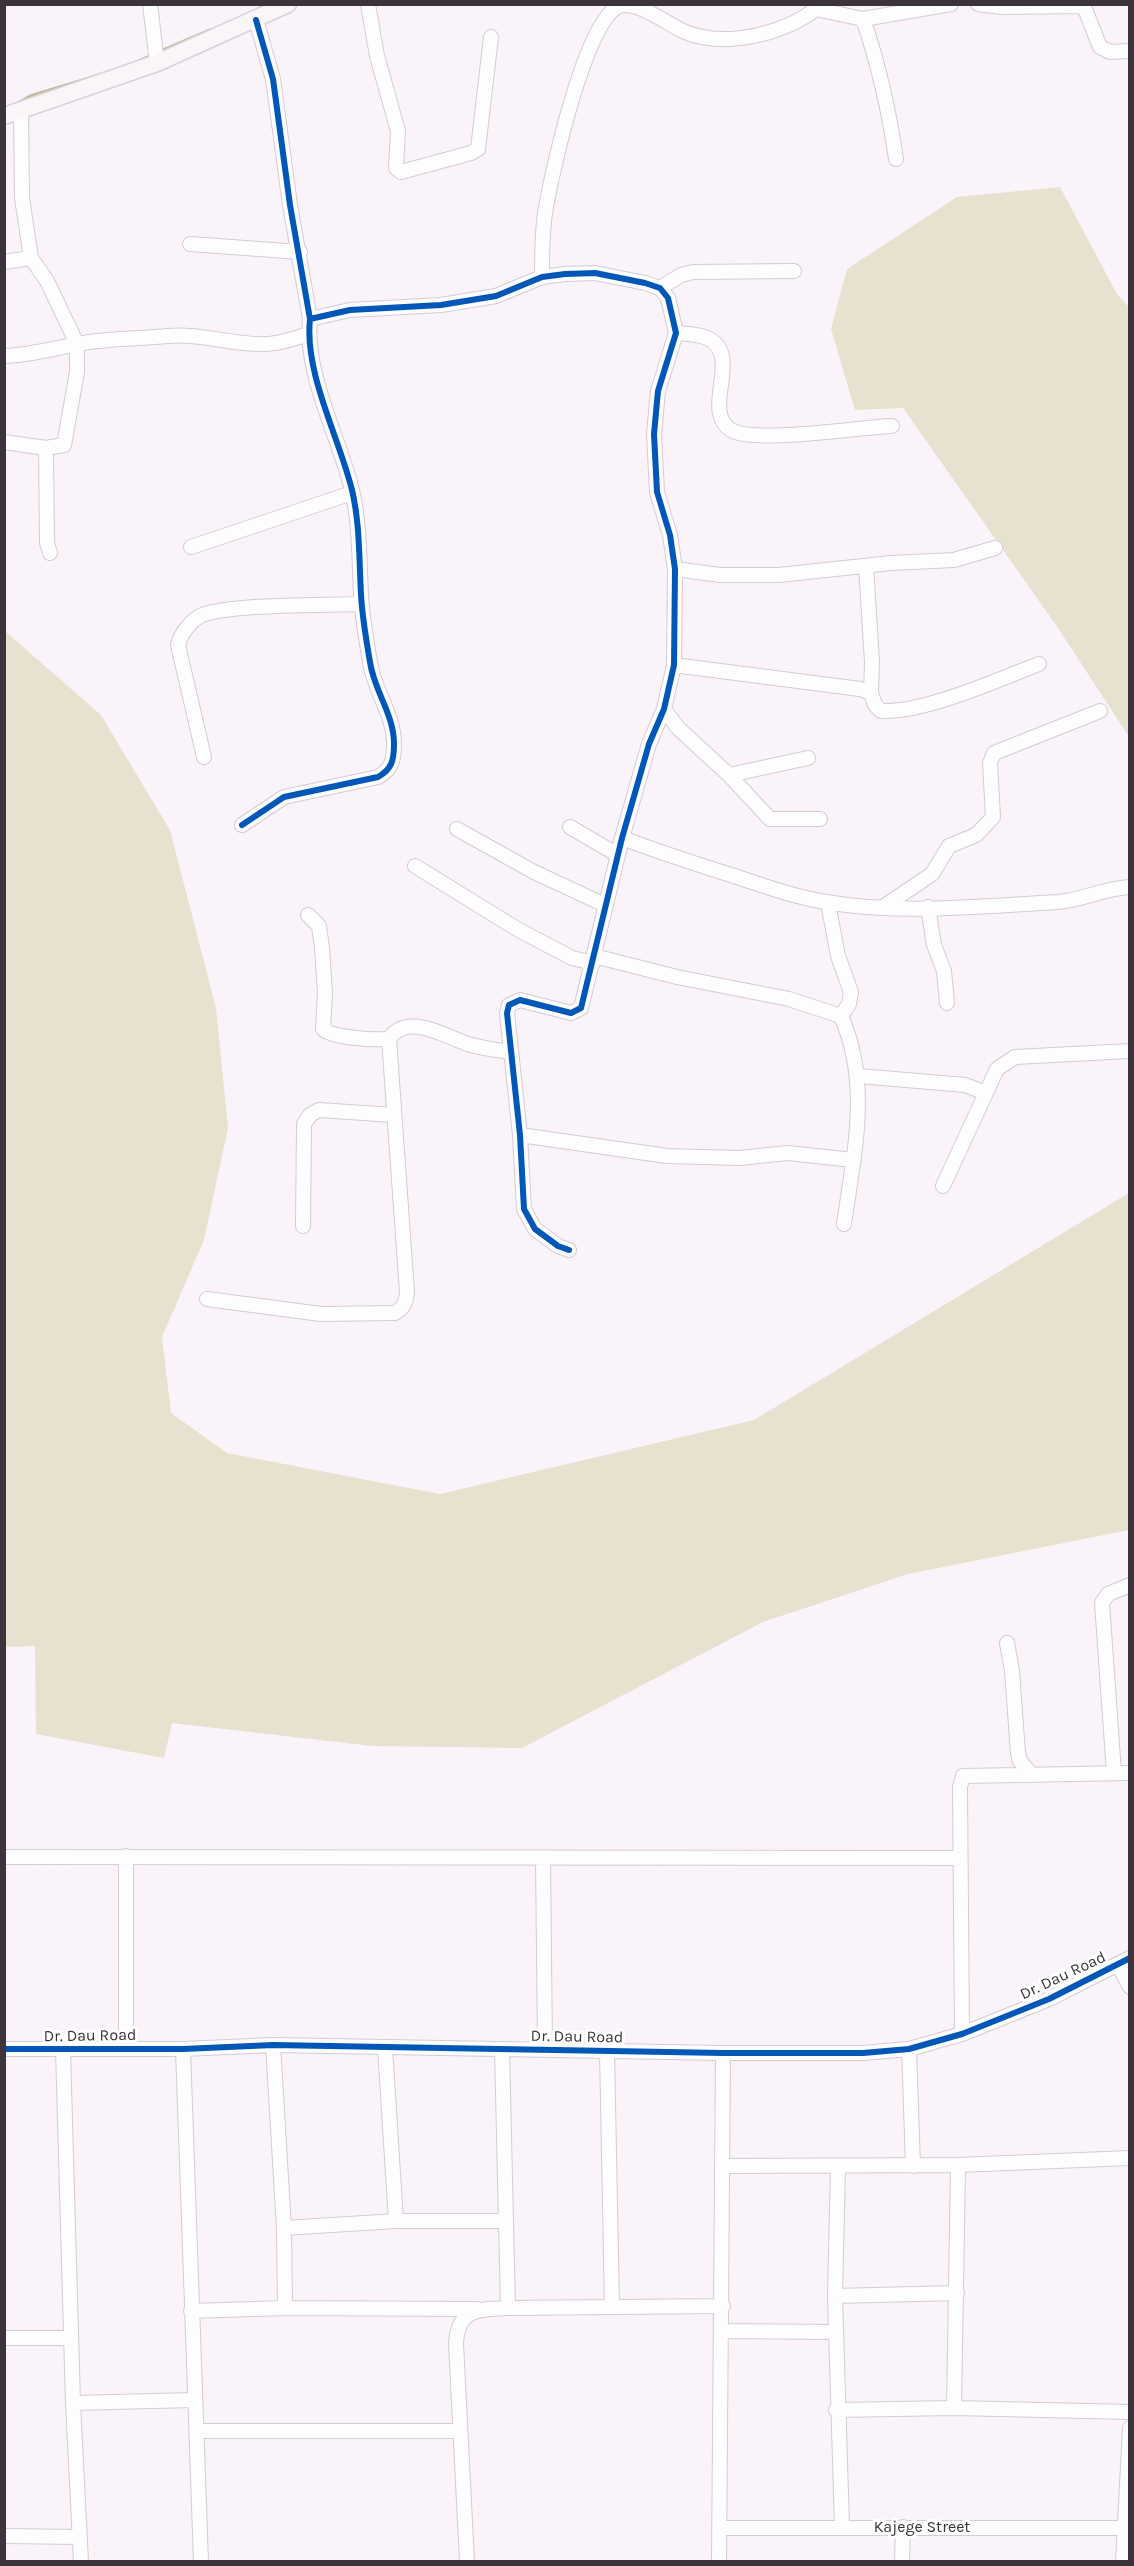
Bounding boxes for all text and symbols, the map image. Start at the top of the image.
street label: Dr. Dau Road [1017,1948,1109,2004]
street label: Dr. Dau Road [43,2026,137,2046]
street label: Dr. Dau Road [530,2027,624,2047]
street label: Kajege Street [874,2517,970,2537]

